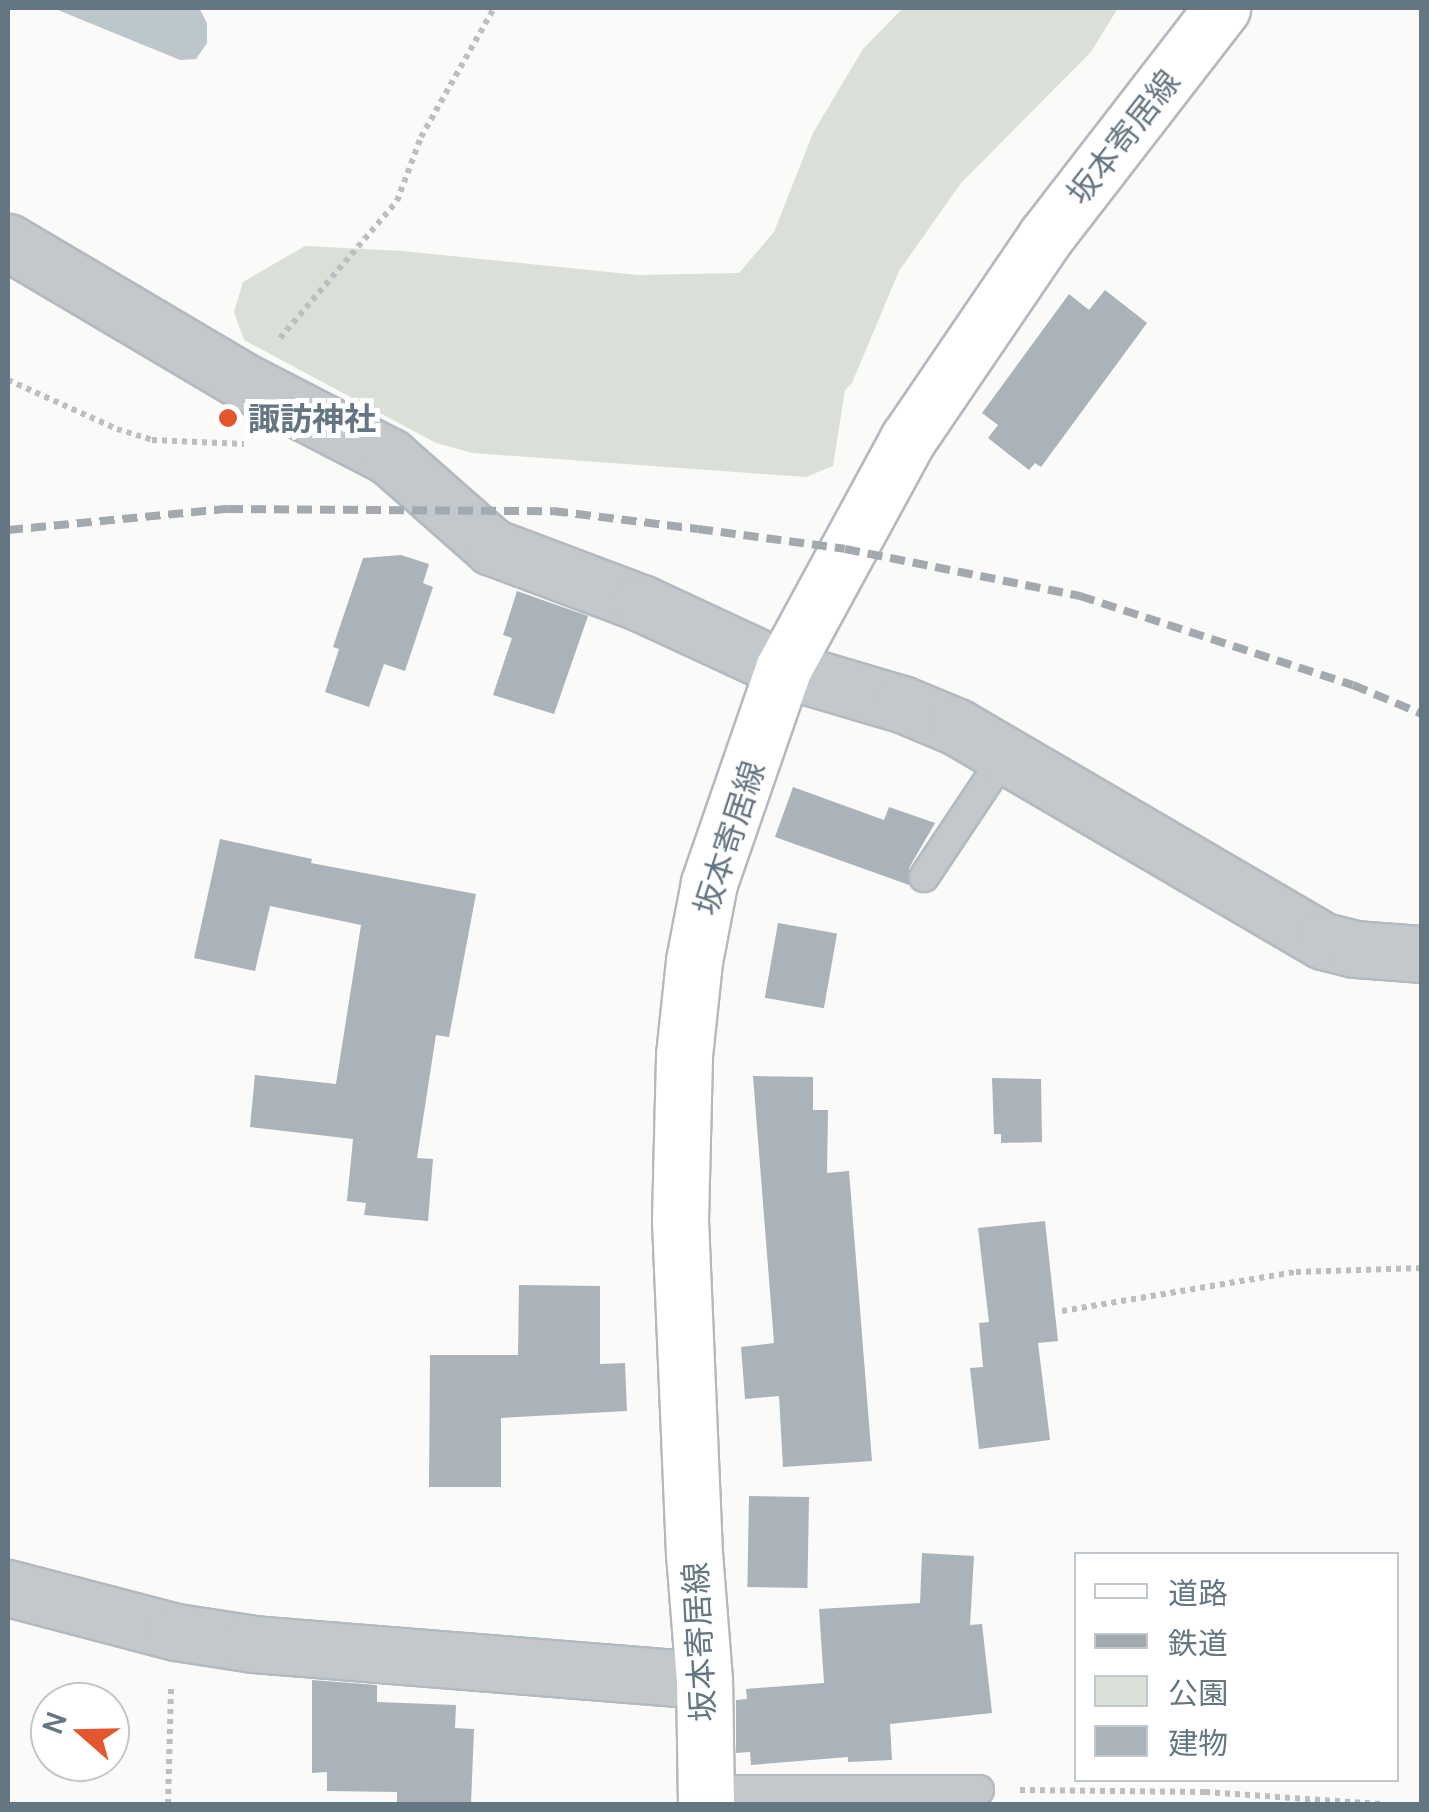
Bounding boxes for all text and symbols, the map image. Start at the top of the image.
street label: 坂本寄居線 [1059,62,1187,212]
place label: 諏訪神社 [248,399,376,437]
marker: 諏訪神社 [217,407,239,429]
street label: 坂本寄居線 [686,756,772,920]
legend [1074,1552,1399,1782]
street label: 坂本寄居線 [676,1561,722,1723]
text: 道路 [1168,1572,1228,1613]
text: 鉄道 [1168,1622,1228,1663]
text: 公園 [1168,1672,1228,1713]
north arrow [30,1682,130,1782]
text: N [32,1706,75,1738]
text: 建物 [1168,1722,1228,1763]

